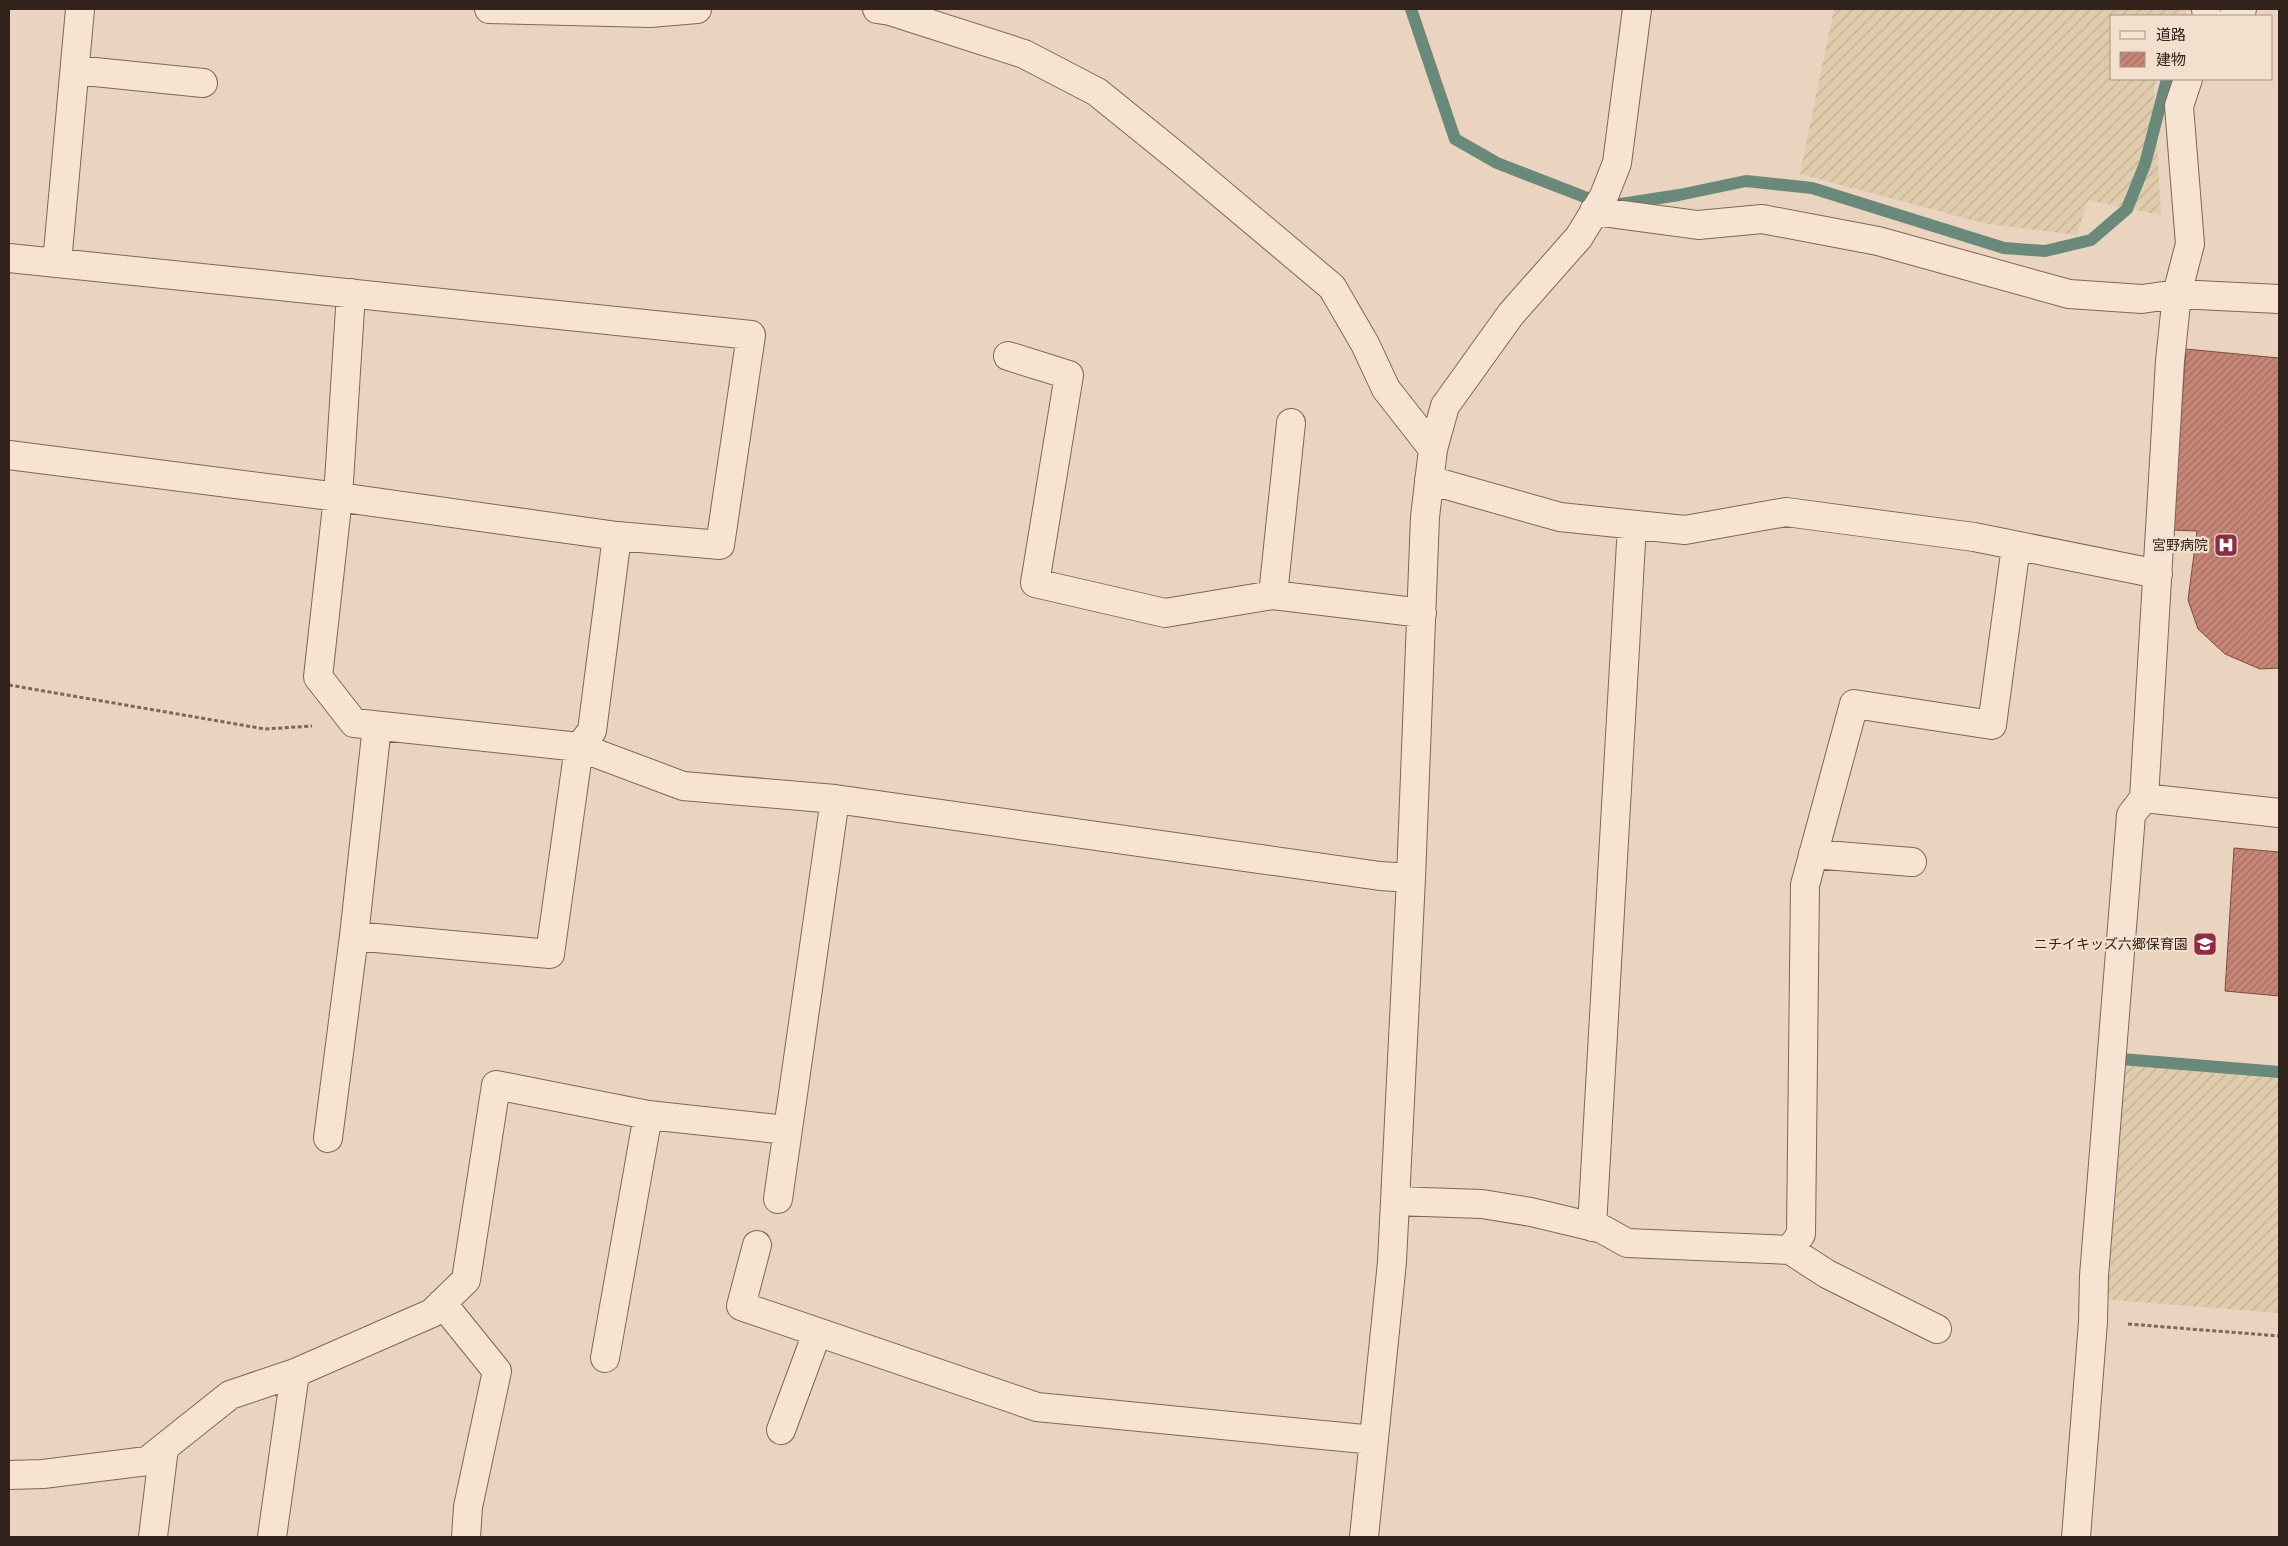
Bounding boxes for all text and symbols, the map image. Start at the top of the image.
legend [2110,15,2273,80]
text: 道路 [2156,26,2186,44]
text: 建物 [2156,51,2186,69]
hospital icon: 宮野病院 [2213,532,2239,558]
place label: 宮野病院 [2152,537,2208,553]
school or university icon: ニチイキッズ六郷保育園 [2192,931,2218,957]
place label: ニチイキッズ六郷保育園 [2034,936,2188,952]

